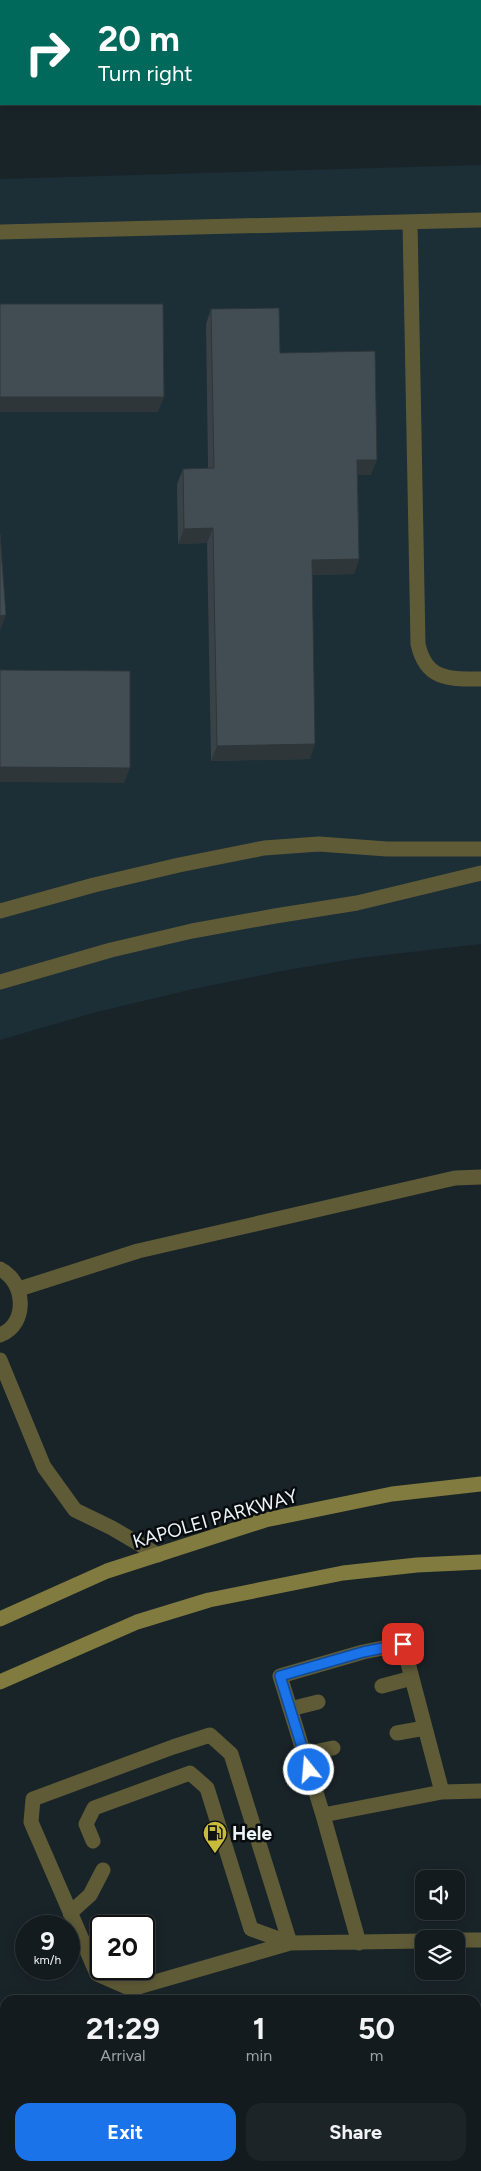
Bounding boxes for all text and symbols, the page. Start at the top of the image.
text: 20 m [98,18,180,60]
icon: right [15,20,80,85]
text: Turn right [98,60,193,87]
street label: KAPOLEI PARKWAY [130,1484,301,1553]
pin [382,1623,424,1665]
icon: arrive [389,1630,417,1658]
position arrow [282,1743,334,1795]
fuel station icon: Hele [202,1820,228,1854]
place label: Hele [232,1822,272,1845]
map controls [415,1870,465,1980]
button: sound [415,1870,465,1920]
speed limit sign: 20 [90,1915,155,1980]
text: 9 [40,1926,55,1956]
button: layers [415,1930,465,1980]
text: km/h [34,1953,61,1967]
text: 21:29 [86,2010,160,2047]
text: 1 [253,2010,265,2047]
text: 50 [358,2010,395,2047]
text: Arrival [100,2046,146,2065]
text: min [246,2046,272,2065]
text: m [370,2046,383,2065]
button: Exit [15,2103,236,2161]
button: Share [246,2103,466,2161]

